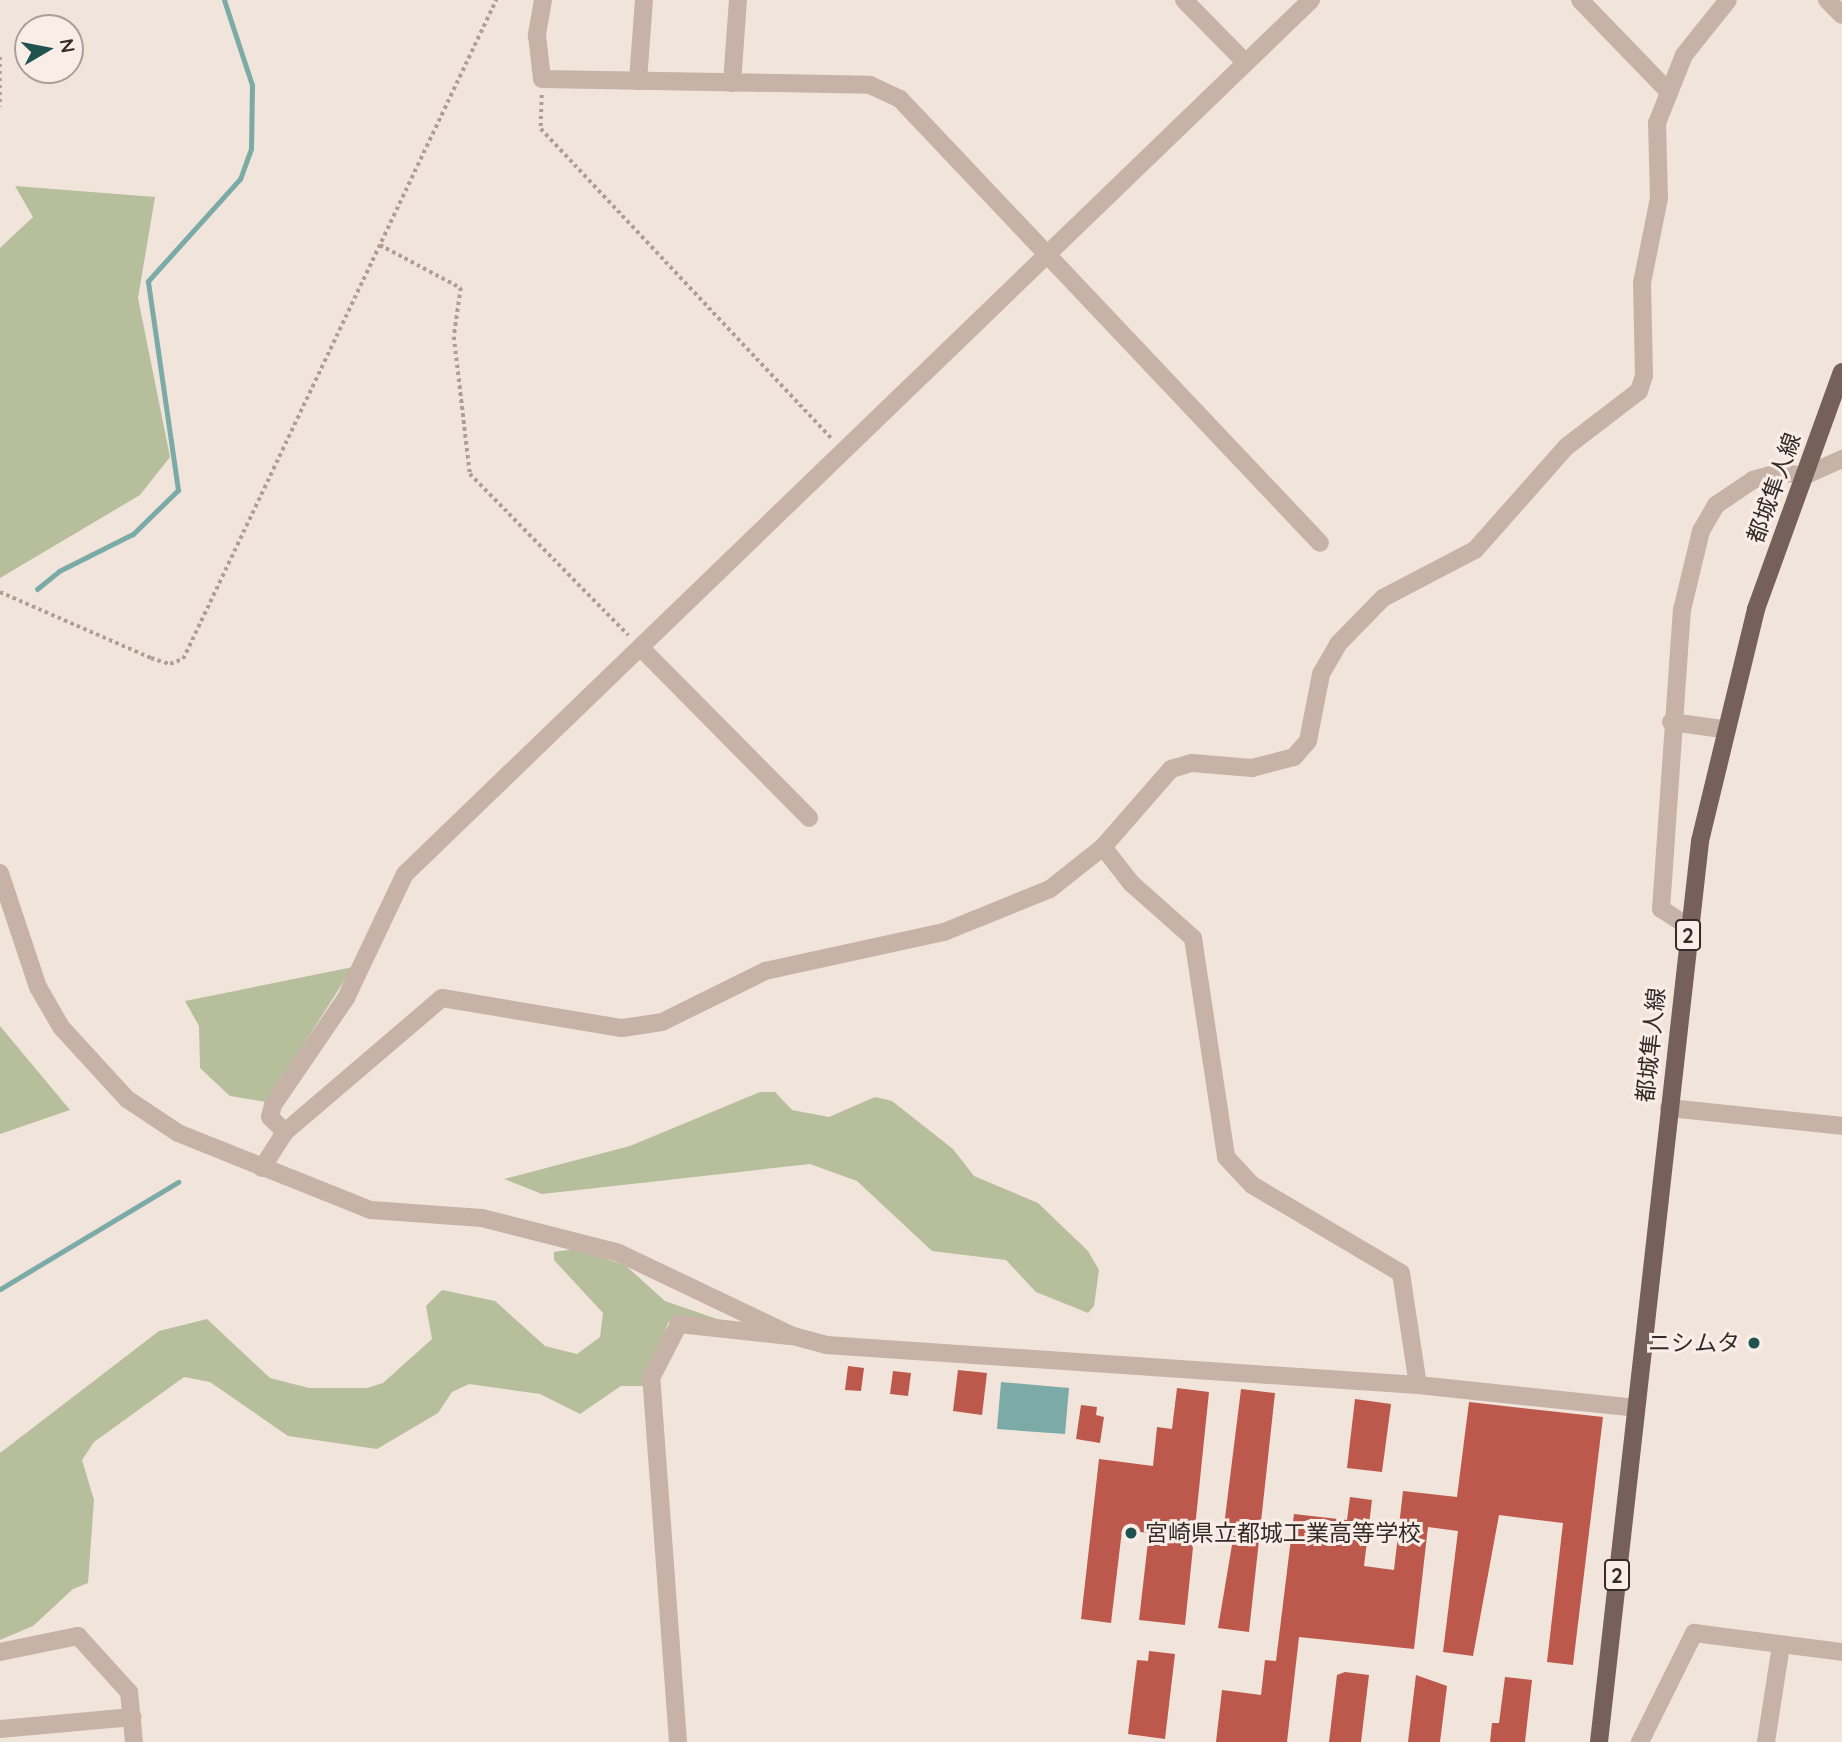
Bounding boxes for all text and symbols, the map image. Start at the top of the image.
north arrow [14,14,84,84]
text: N [55,37,81,55]
street label: 都城隼人線 [1741,429,1807,547]
road number: 2 [1674,918,1702,953]
street label: 都城隼人線 [1631,986,1671,1104]
place label: ニシムタ [1648,1329,1740,1357]
marker: ニシムタ [1746,1335,1762,1351]
place label: 宮崎県立都城工業高等学校 [1145,1519,1421,1547]
marker: 宮崎県立都城工業高等学校 [1123,1525,1139,1541]
road number: 2 [1603,1558,1631,1592]

